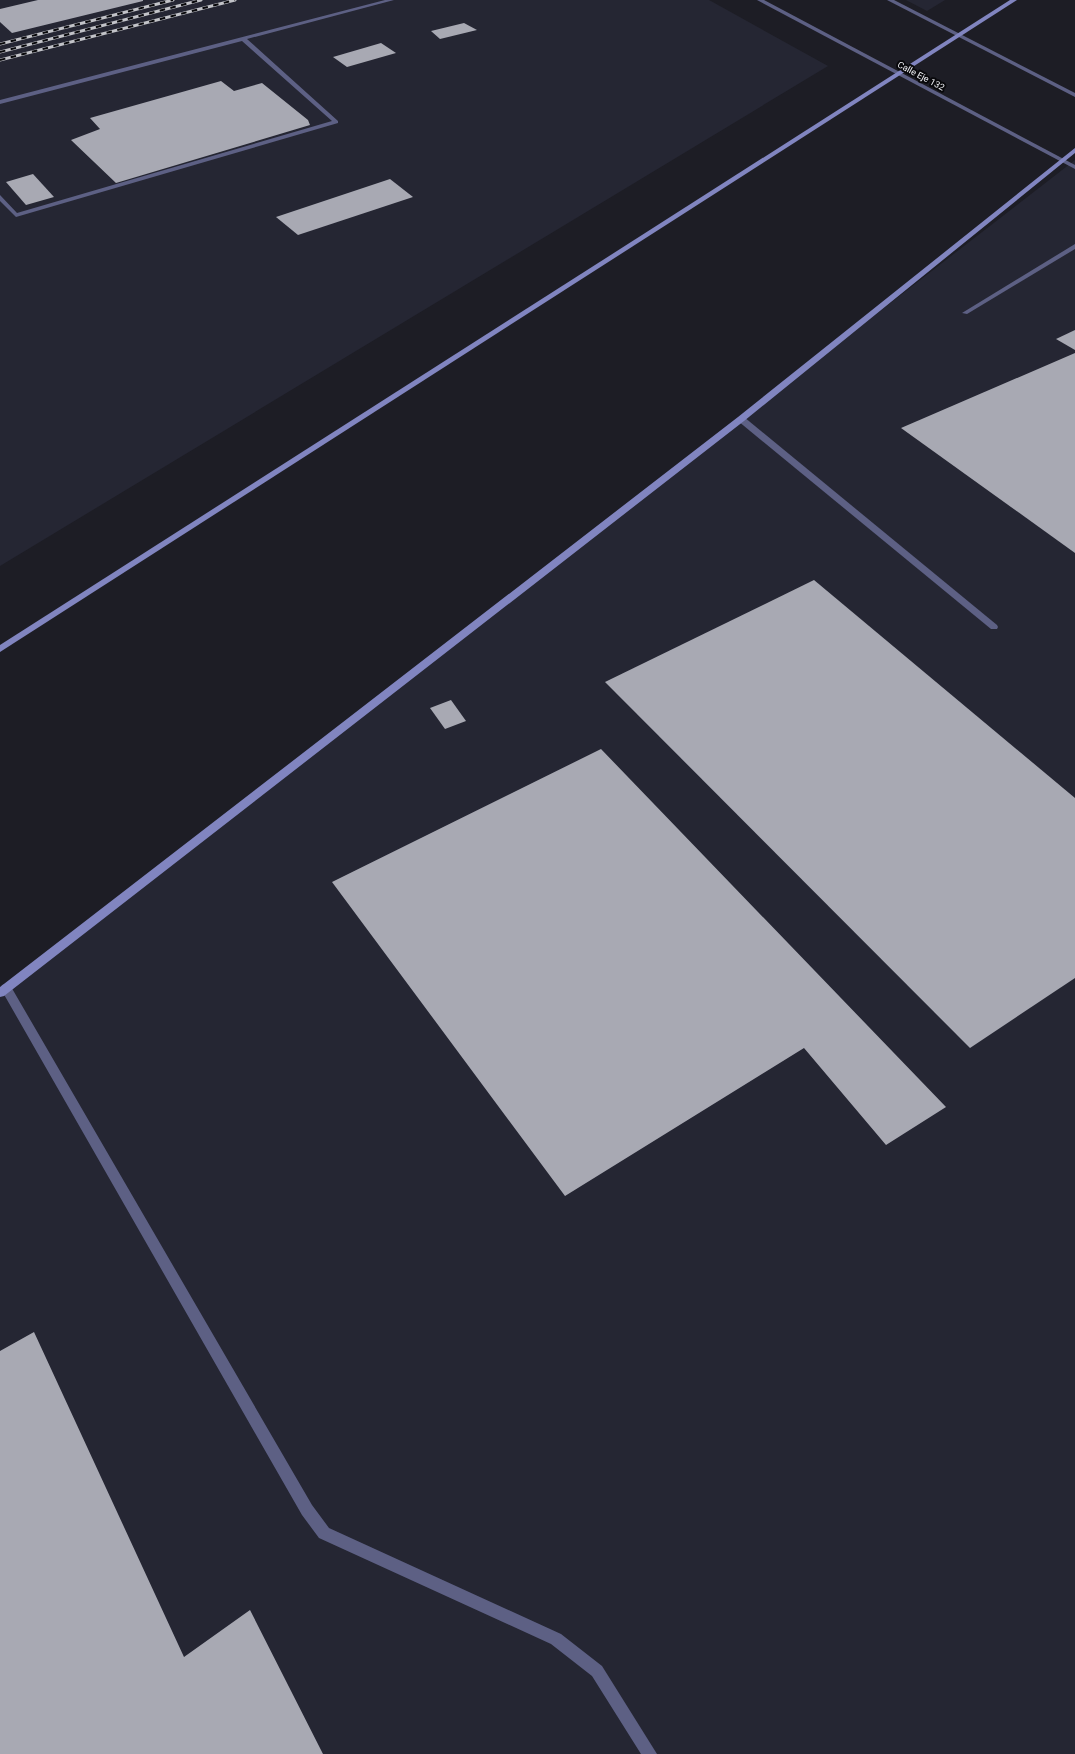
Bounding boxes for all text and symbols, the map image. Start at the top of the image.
street label: Calle Eje 132 [896,59,946,93]

